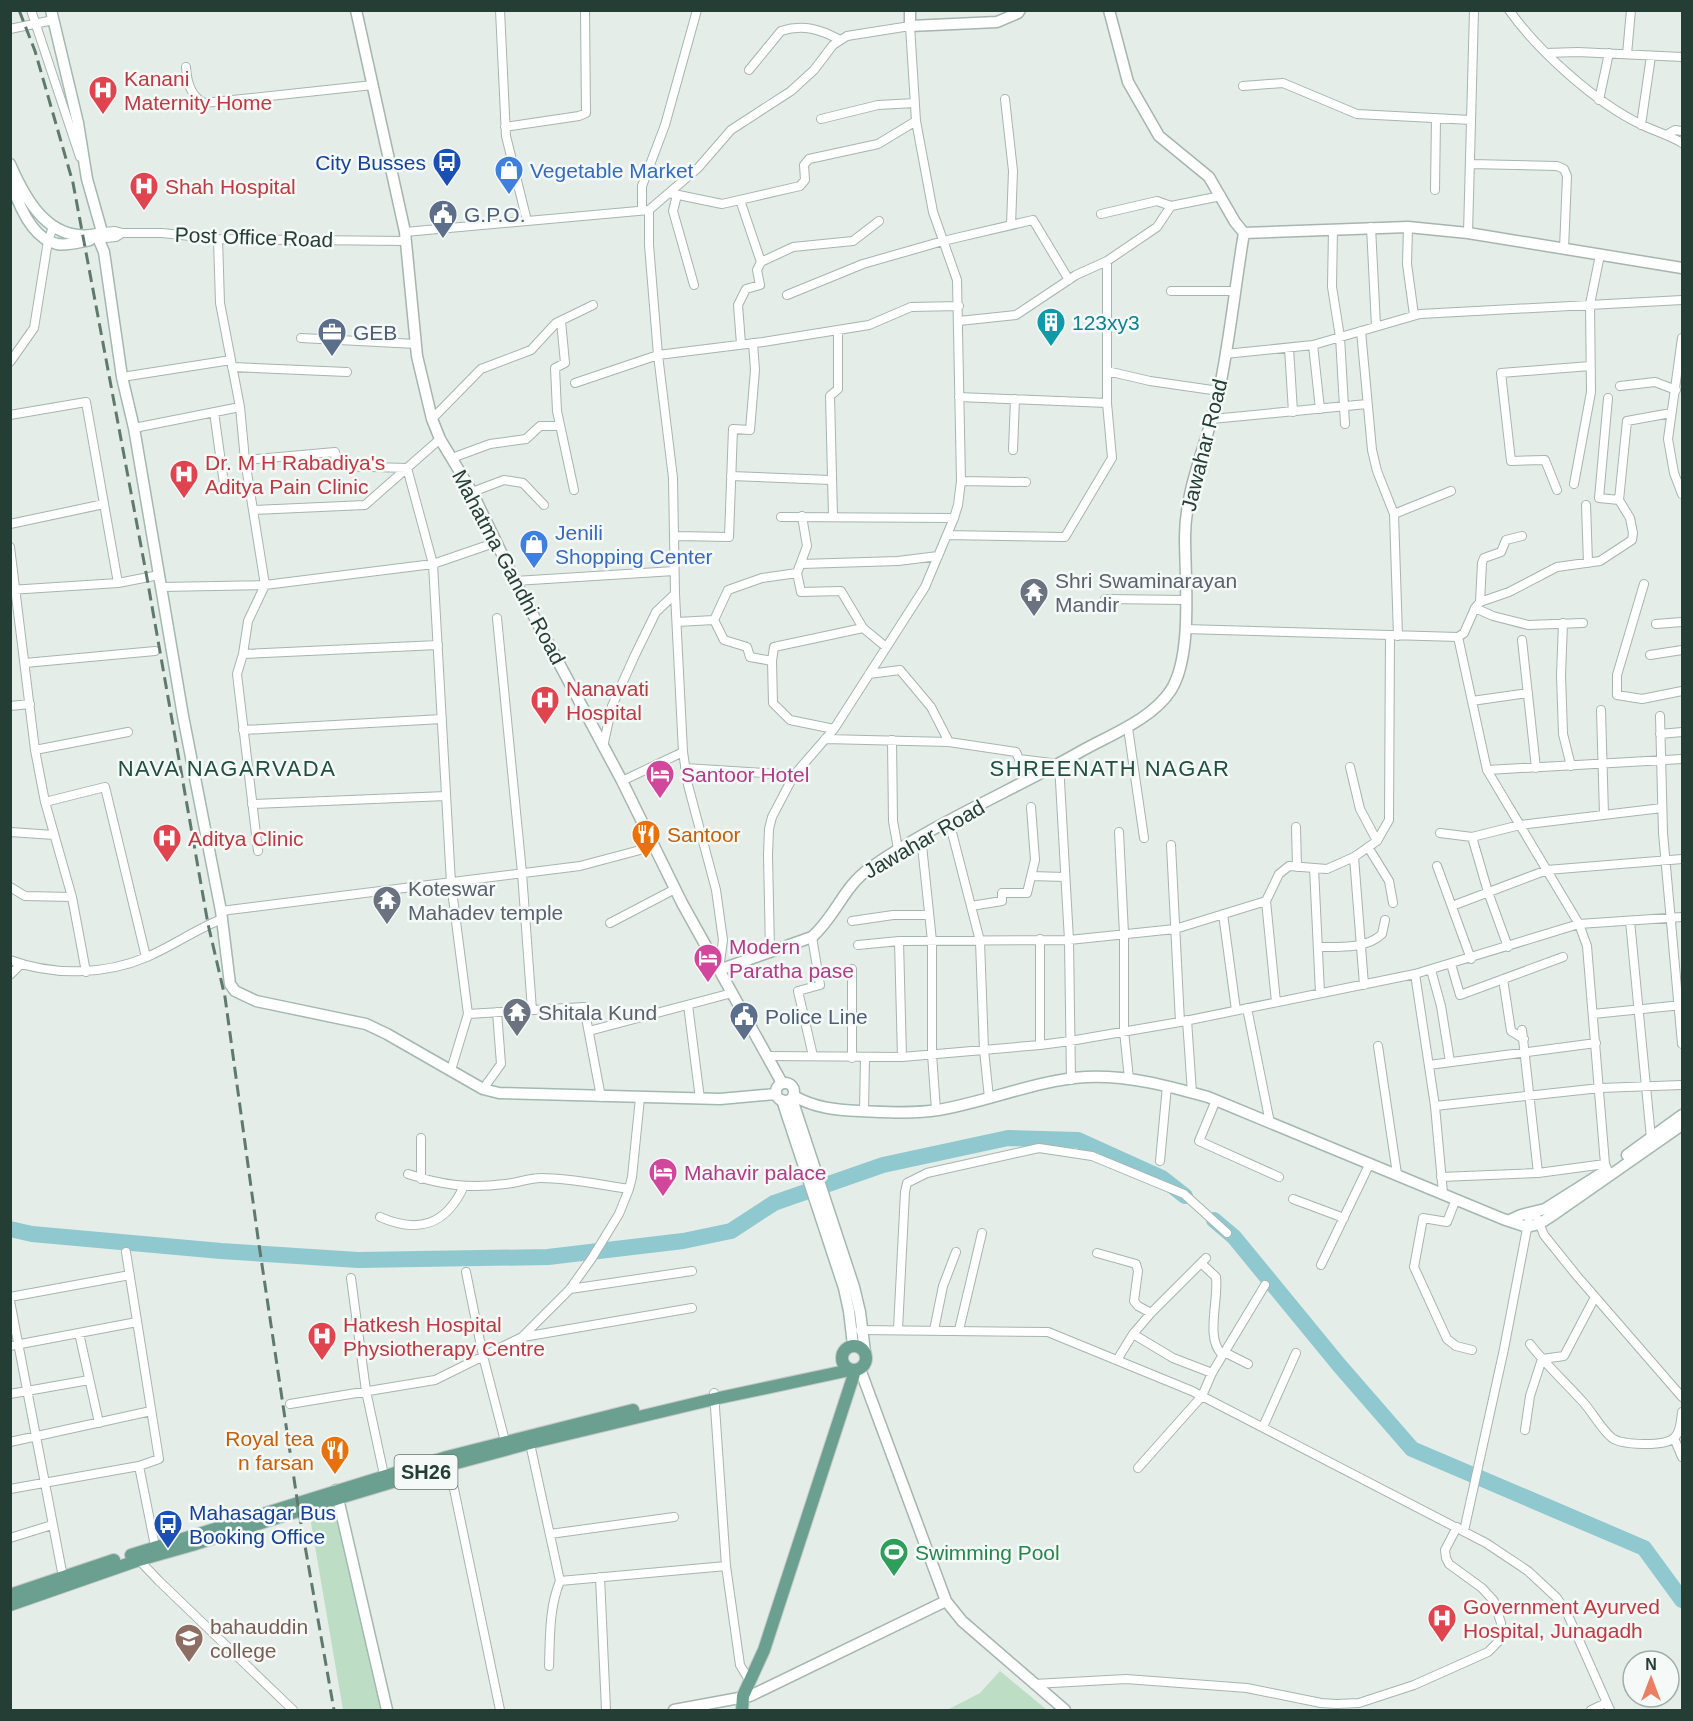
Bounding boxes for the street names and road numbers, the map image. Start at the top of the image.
street label: Post Office Road [174,223,334,251]
street label: Jawahar Road [1176,377,1232,513]
street label: Mahatma Gandhi Road [448,466,570,668]
street label: Jawahar Road [860,795,988,883]
road number: SH26 [394,1455,458,1489]

